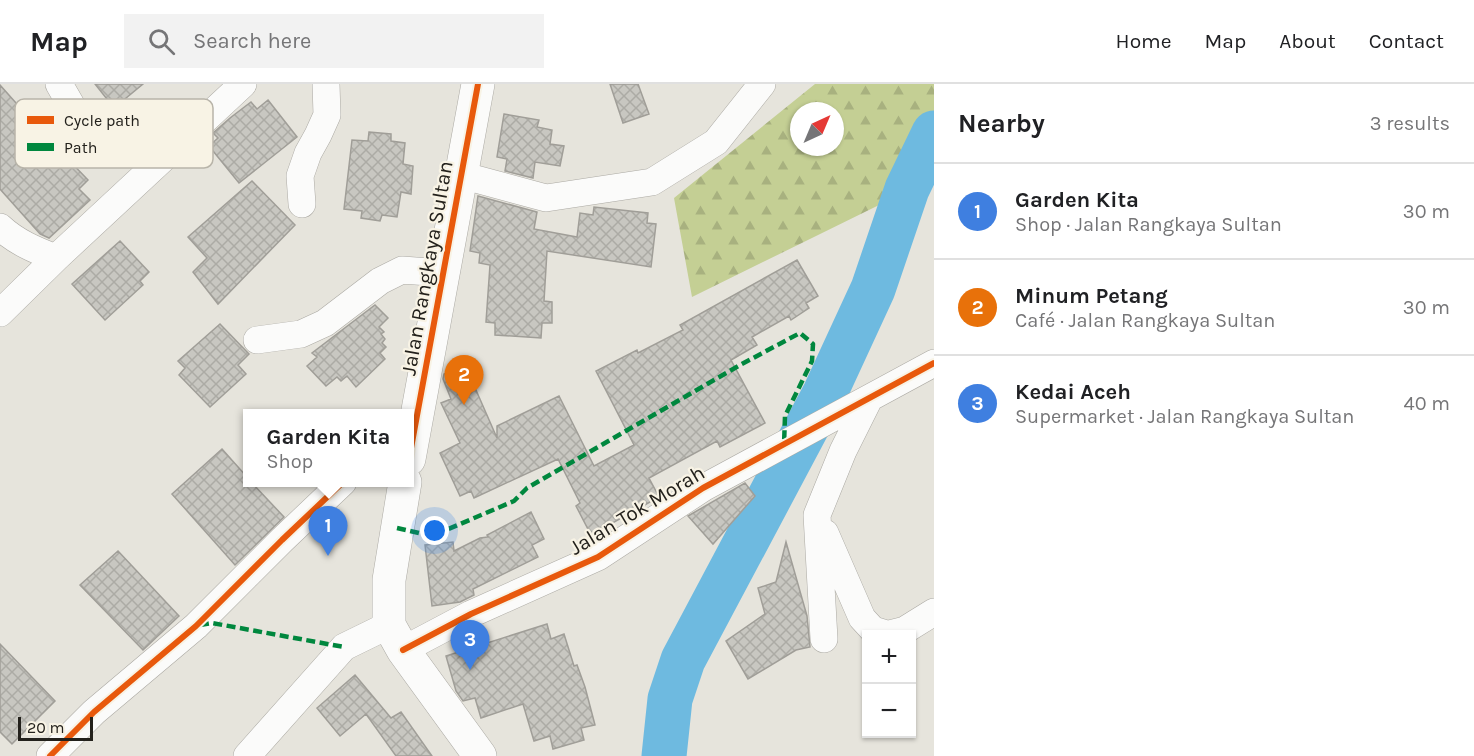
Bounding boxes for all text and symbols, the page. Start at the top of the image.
search box [124,14,544,68]
text: Map [30,25,88,58]
icon: search [145,25,178,58]
text: Search here [193,28,311,54]
text: Home [1116,29,1172,53]
text: Map [1205,29,1246,53]
text: About [1279,29,1336,53]
text: Contact [1369,29,1444,53]
legend [15,99,213,168]
north arrow [790,102,844,156]
text: Nearby [958,108,1045,139]
text: Cycle path [64,111,140,130]
text: 3 results [1370,112,1450,135]
text: Path [64,138,97,157]
street label: Jalan Rangkaya Sultan [396,159,458,377]
text: Garden Kita [1015,187,1139,213]
text: 1 [974,200,981,223]
text: 30 m [1403,200,1450,223]
text: Shop · Jalan Rangkaya Sultan [1015,213,1282,236]
text: Minum Petang [1015,283,1168,309]
text: 2 [971,296,984,319]
text: 30 m [1403,296,1450,319]
text: Café · Jalan Rangkaya Sultan [1015,309,1275,332]
pin: 2 [444,356,484,405]
text: Kedai Aceh [1015,379,1131,405]
text: 3 [971,392,984,415]
text: 40 m [1404,392,1450,415]
text: Supermarket · Jalan Rangkaya Sultan [1015,405,1354,428]
popup [243,409,414,487]
text: Garden Kita [267,424,391,450]
text: Shop [267,450,313,473]
street label: Jalan Tok Morah [565,460,709,560]
pin: 1 [308,506,348,556]
your location [420,516,449,545]
pin: 3 [450,620,490,670]
map controls [862,630,916,738]
button: + [862,630,916,684]
button: − [862,684,916,738]
scale bar [18,714,93,742]
text: 20 m [27,718,65,737]

